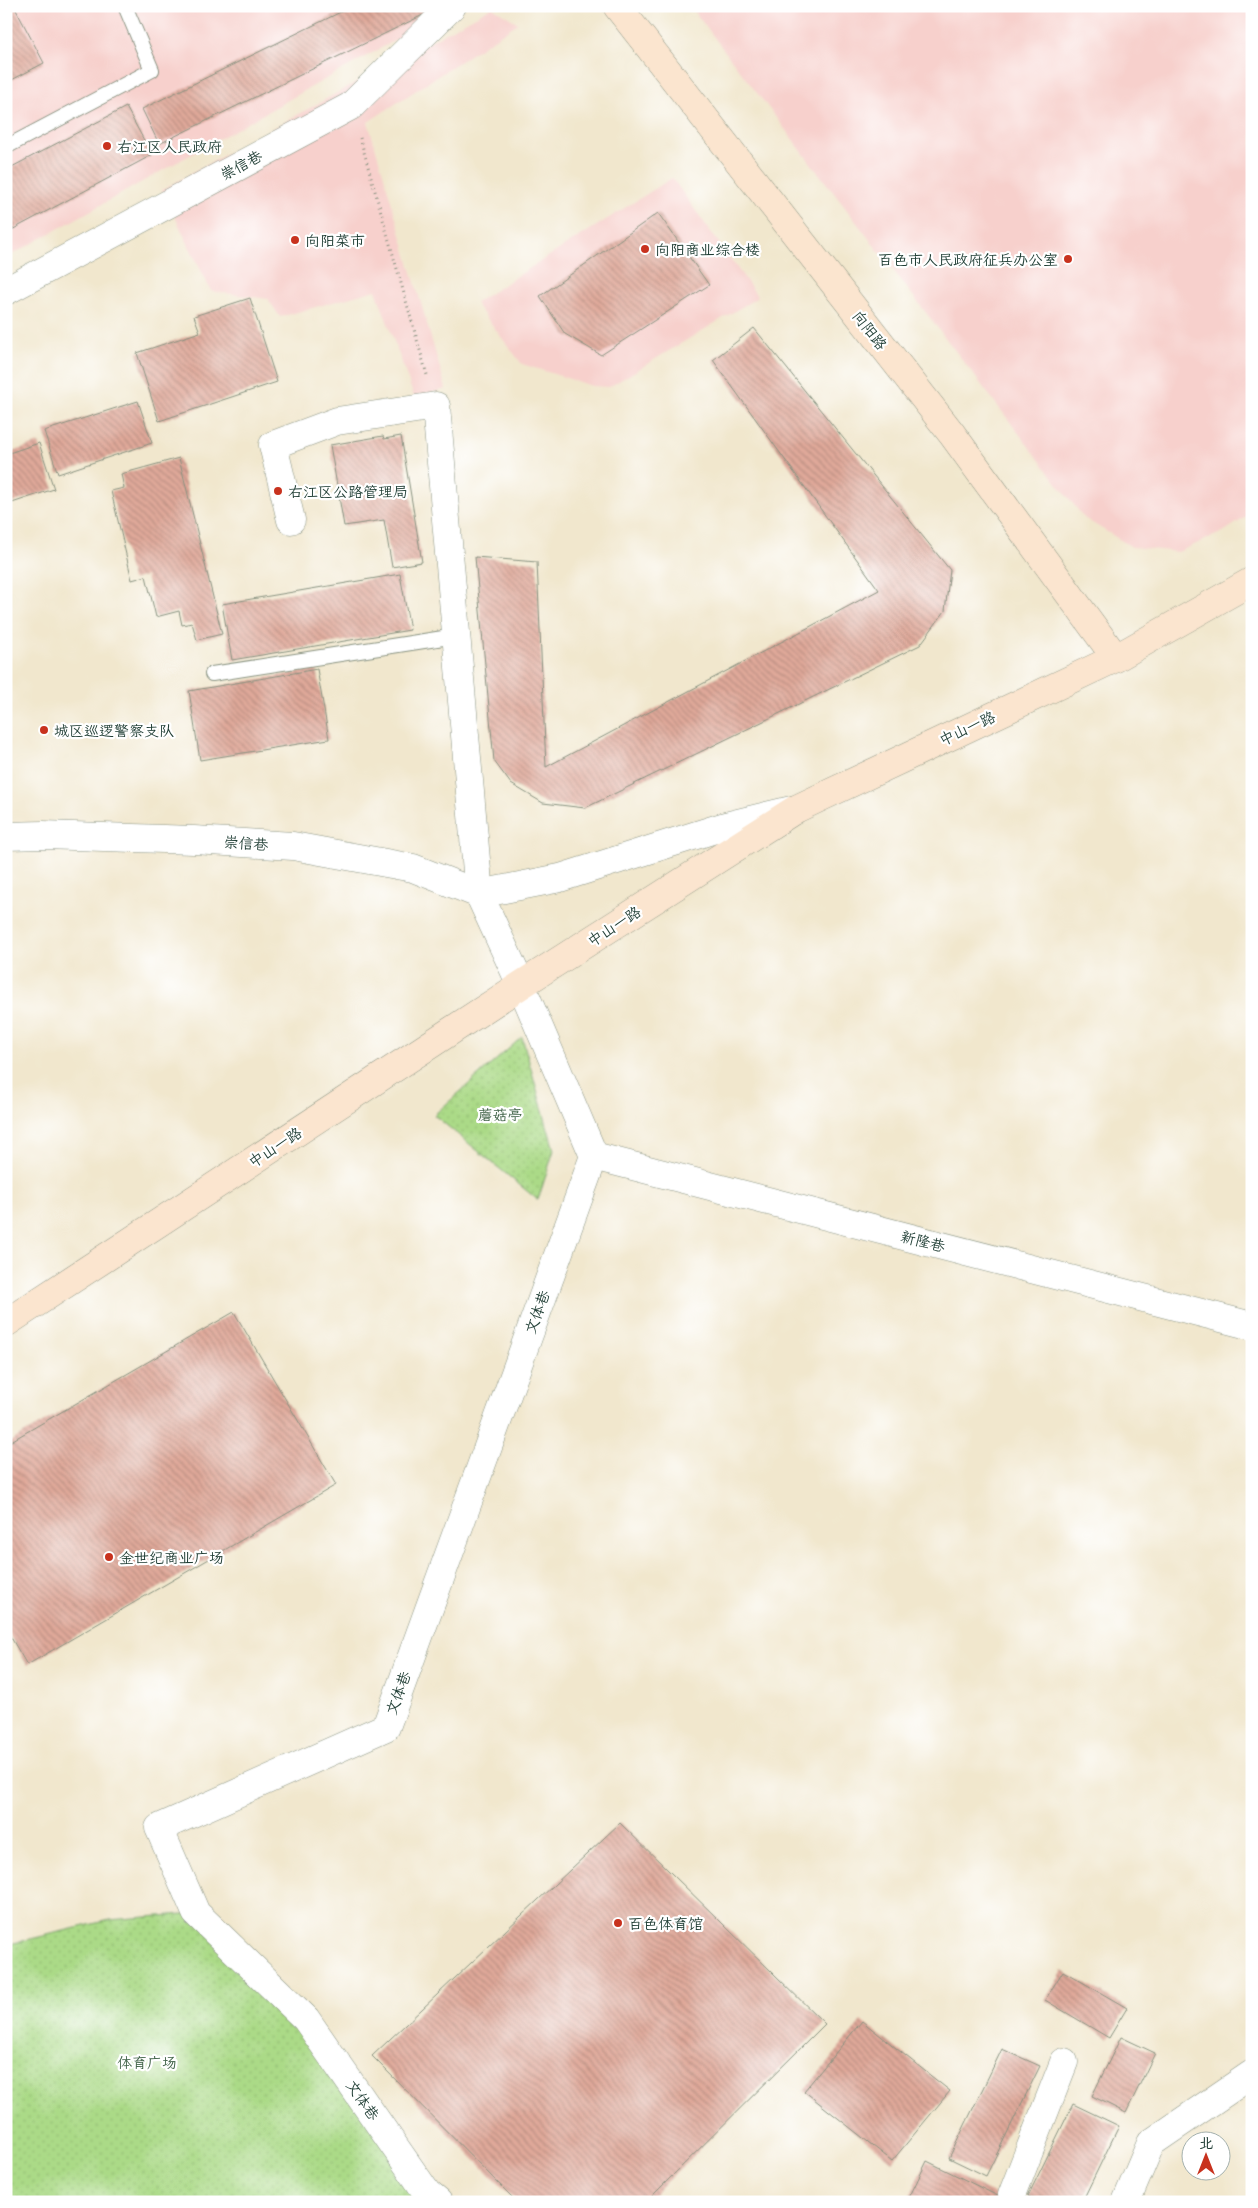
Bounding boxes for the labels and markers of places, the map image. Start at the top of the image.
place label: 右江区人民政府 [117,136,222,157]
marker: 右江区人民政府 [101,140,113,152]
place label: 向阳菜市 [305,230,365,251]
marker: 向阳菜市 [289,234,301,246]
place label: 向阳商业综合楼 [655,239,760,260]
marker: 向阳商业综合楼 [639,243,651,255]
place label: 百色市人民政府征兵办公室 [878,249,1058,270]
marker: 百色市人民政府征兵办公室 [1062,253,1074,265]
place label: 右江区公路管理局 [288,481,408,502]
marker: 右江区公路管理局 [272,485,284,497]
place label: 城区巡逻警察支队 [54,720,174,741]
marker: 城区巡逻警察支队 [38,724,50,736]
place label: 金世纪商业广场 [119,1547,224,1568]
marker: 金世纪商业广场 [103,1551,115,1563]
place label: 百色体育馆 [628,1913,703,1934]
marker: 百色体育馆 [612,1917,624,1929]

